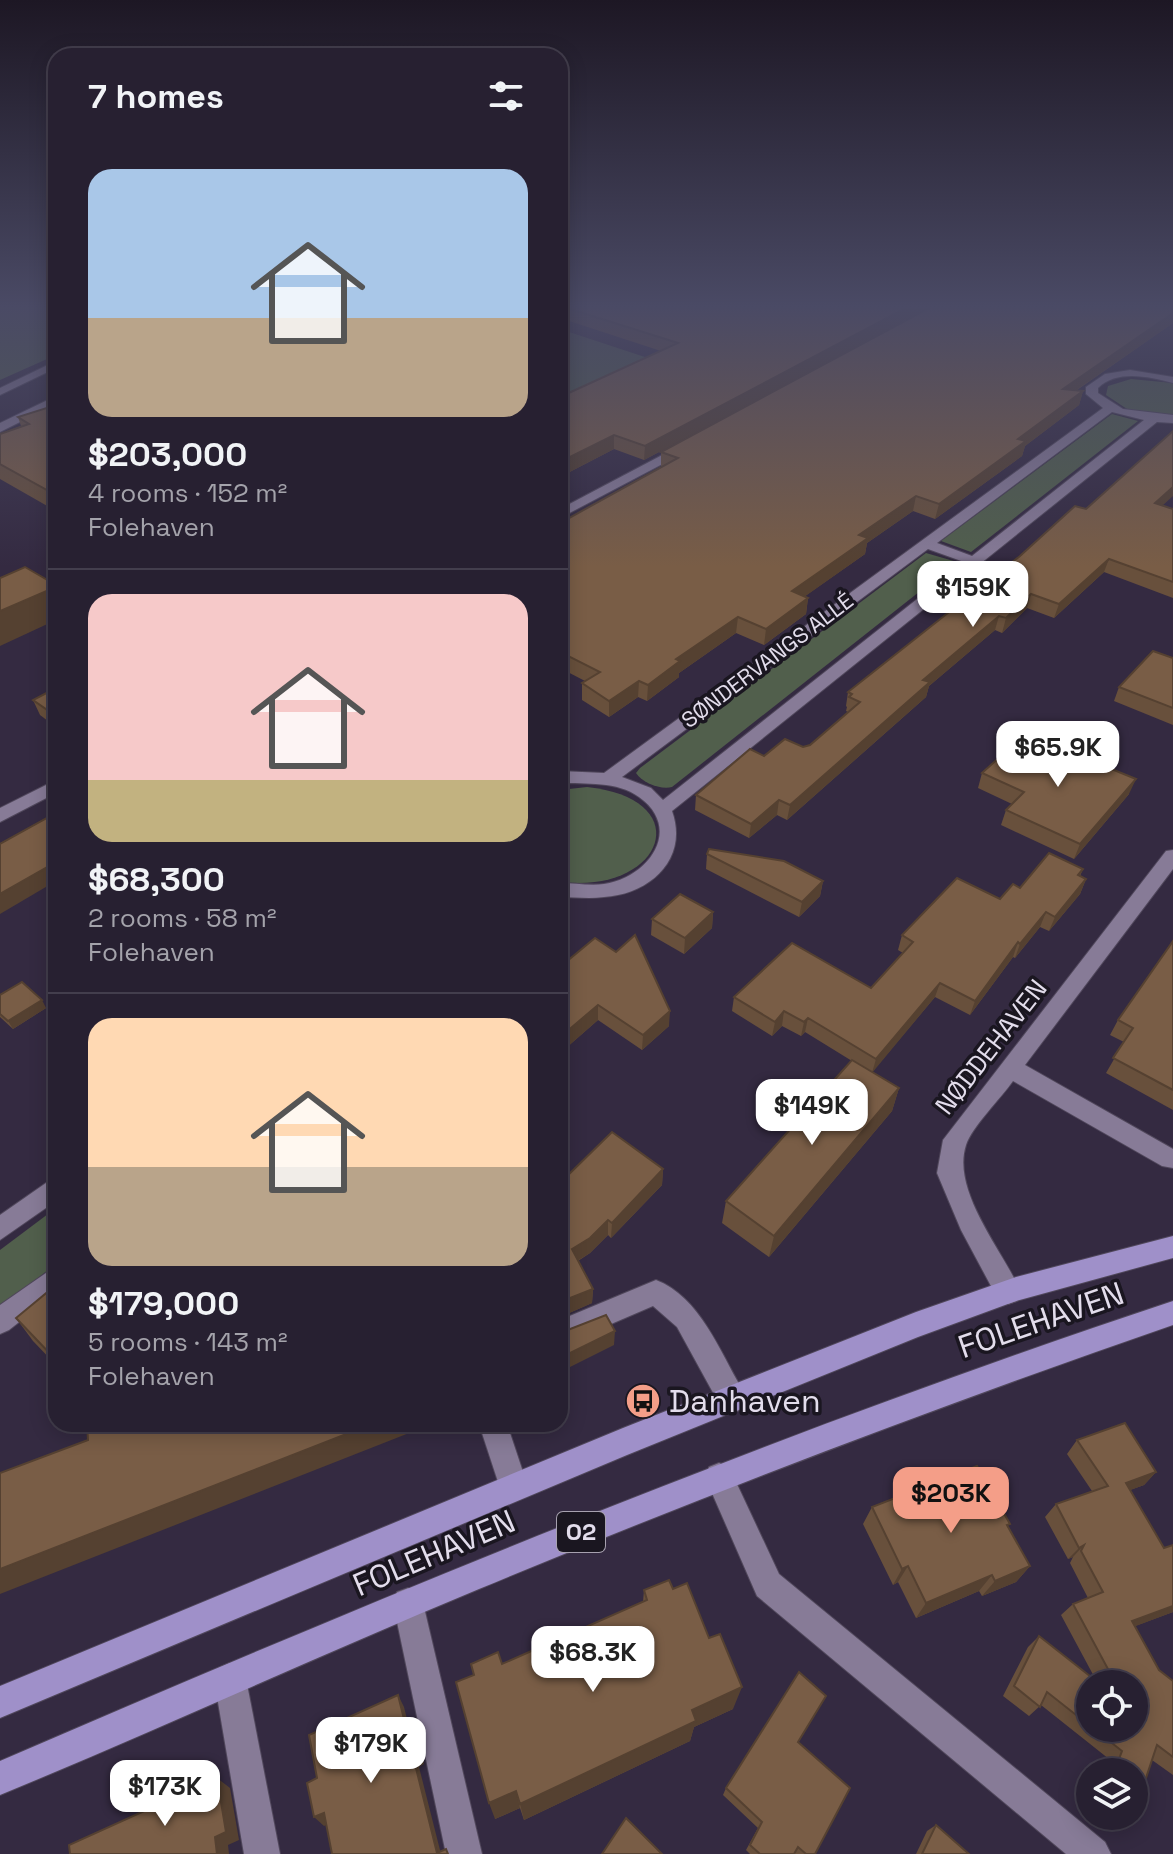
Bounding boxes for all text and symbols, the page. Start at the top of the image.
icon: filters [484,74,528,118]
text: 7 homes [88,75,224,118]
icon: home [236,221,380,365]
text: $203,000 [88,433,247,476]
text: 4 rooms · 152 m² [88,476,287,510]
text: Folehaven [88,510,215,544]
pin: $159K [917,561,1029,629]
text: $159K [935,570,1011,604]
street label: SØNDERVANGS ALLÉ [676,586,858,734]
icon: home [236,646,380,790]
pin: $65.9K [993,721,1123,789]
text: $65.9K [1014,730,1102,764]
text: $68,300 [88,858,225,901]
text: 2 rooms · 58 m² [88,901,276,935]
text: Folehaven [88,935,215,969]
street label: NØDDEHAVEN [928,972,1054,1122]
icon: home [236,1070,380,1214]
pin: $149K [756,1079,868,1147]
text: $149K [774,1088,850,1122]
street label: FOLEHAVEN [953,1273,1129,1367]
text: $179,000 [88,1282,239,1325]
text: 5 rooms · 143 m² [88,1325,287,1359]
text: Folehaven [88,1359,215,1393]
place label: Danhaven [669,1381,821,1421]
bus stop icon: Danhaven [624,1382,662,1420]
pin: $203K [895,1467,1007,1535]
text: $203K [911,1476,991,1510]
street label: FOLEHAVEN [347,1501,521,1605]
road number: O2 [557,1512,605,1552]
pin: $68.3K [528,1626,658,1694]
text: $68.3K [549,1635,637,1669]
map controls [1076,1670,1148,1830]
button: locate [1076,1670,1148,1742]
pin: $179K [315,1717,427,1785]
text: $179K [334,1726,408,1760]
button: layers [1076,1758,1148,1830]
pin: $173K [109,1760,221,1828]
text: $173K [128,1769,202,1803]

